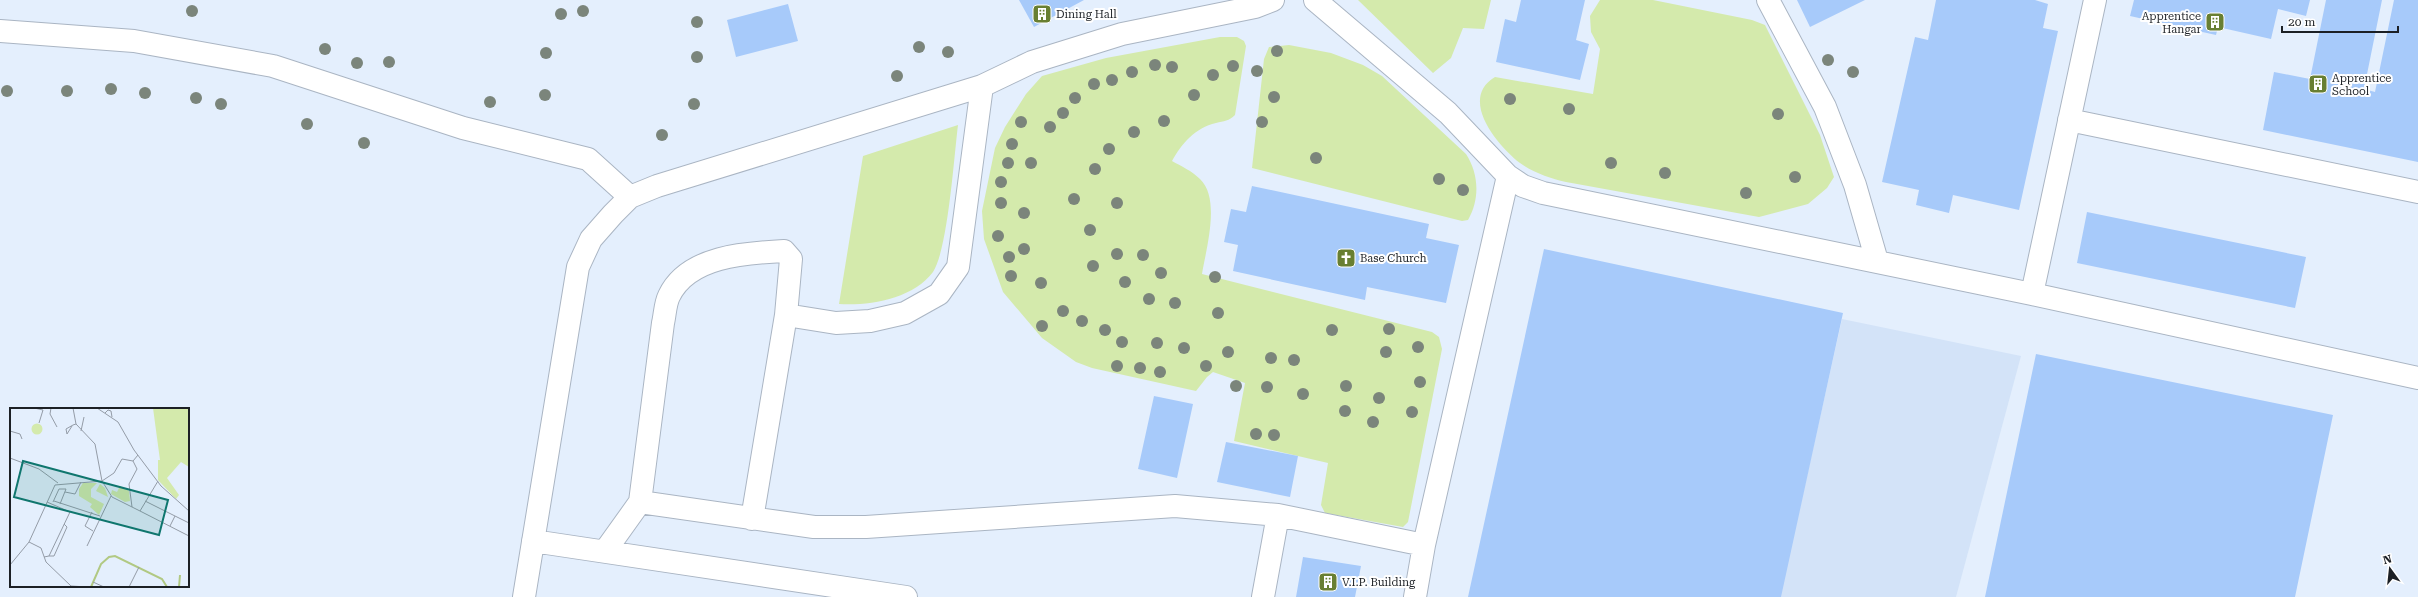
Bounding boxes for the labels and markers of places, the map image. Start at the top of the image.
building icon: Dining Hall [1031,3,1053,25]
place label: Dining Hall [1056,8,1117,21]
place label: Apprentice Hangar [2142,10,2201,36]
building icon: Apprentice Hangar [2204,11,2226,33]
place label: Apprentice School [2332,72,2391,98]
building icon: Apprentice School [2307,73,2329,95]
church icon: Base Church [1335,247,1357,269]
place label: Base Church [1360,252,1427,265]
building icon: V.I.P. Building [1317,571,1339,593]
place label: V.I.P. Building [1342,576,1416,589]

